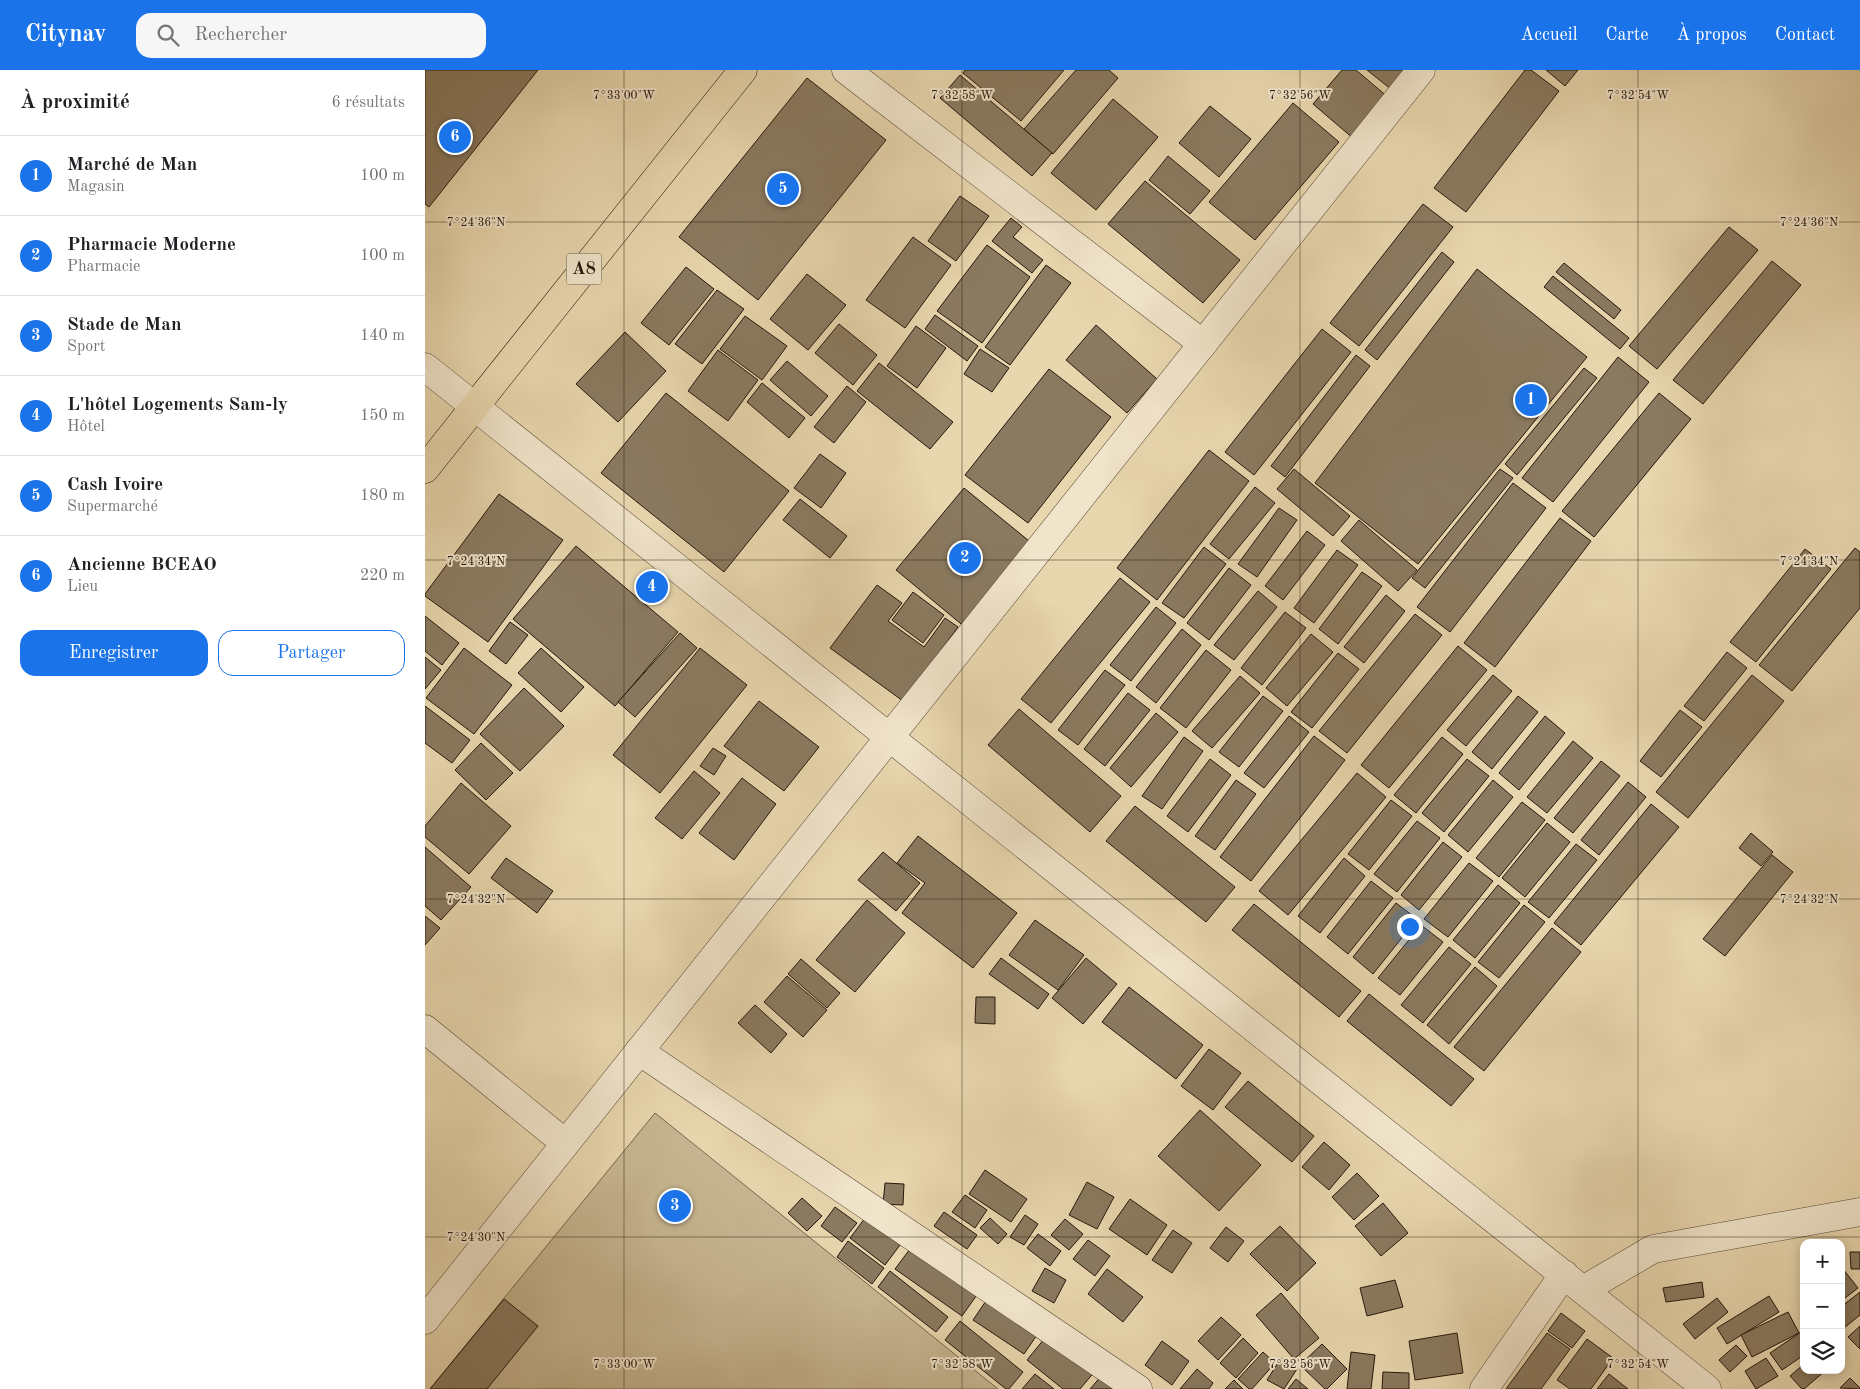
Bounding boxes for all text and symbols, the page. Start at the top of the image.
search box [136,13,486,58]
icon: search [154,21,182,49]
text: Citynav [25,23,106,47]
text: Rechercher [194,26,287,45]
text: Accueil [1520,26,1578,44]
text: Carte [1606,26,1648,44]
text: À propos [1676,26,1747,44]
text: Contact [1775,26,1835,44]
text: 7°32'58"W [931,89,993,102]
text: 7°32'56"W [1269,89,1331,102]
text: 7°32'54"W [1607,89,1669,102]
text: 7°33'00"W [593,90,655,102]
text: À proximité [20,92,130,113]
text: 6 résultats [331,95,405,111]
pin: 6 [439,118,471,156]
text: Marché de Man [67,156,197,175]
text: 1 [31,168,41,184]
text: 100 m [360,168,405,184]
pin: 5 [767,170,799,208]
text: Magasin [67,179,125,195]
text: 7°24'36"N [447,217,505,229]
text: 7°24'36"N [1780,217,1838,229]
text: Pharmacie Moderne [67,236,236,255]
text: 2 [31,248,41,264]
text: 100 m [360,248,405,264]
road number: A8 [567,253,601,284]
text: Pharmacie [67,259,140,275]
text: Stade de Man [67,316,182,335]
text: 3 [31,328,41,344]
text: 140 m [360,328,405,344]
text: Sport [67,339,105,355]
pin: 1 [1515,381,1547,419]
text: L'hôtel Logements Sam-ly [67,396,288,415]
text: 4 [31,408,41,424]
text: 150 m [360,408,405,424]
text: Hôtel [67,419,105,435]
text: Cash Ivoire [67,476,163,495]
text: 5 [31,488,41,504]
text: 180 m [360,488,405,504]
text: Supermarché [67,499,158,515]
pin: 2 [949,539,981,577]
text: Ancienne BCEAO [67,556,217,575]
text: 7°24'34"N [447,556,505,568]
text: 7°24'34"N [1780,556,1838,568]
text: 6 [31,568,41,584]
text: 220 m [360,568,405,584]
pin: 4 [636,568,668,606]
text: Lieu [67,579,98,595]
button: Enregistrer [20,630,208,676]
button: Partager [218,630,405,676]
text: 7°24'32"N [447,894,505,906]
text: 7°24'32"N [1780,894,1838,906]
your location [1397,914,1423,940]
pin: 3 [659,1187,691,1225]
text: 7°24'30"N [447,1232,505,1244]
map controls [1800,1239,1845,1374]
button: + [1800,1239,1845,1284]
button: − [1800,1284,1845,1329]
button: layers [1800,1329,1845,1374]
text: 7°32'58"W [931,1358,993,1371]
text: 7°32'56"W [1269,1358,1331,1371]
text: 7°32'54"W [1607,1358,1669,1371]
text: 7°33'00"W [593,1359,655,1371]

